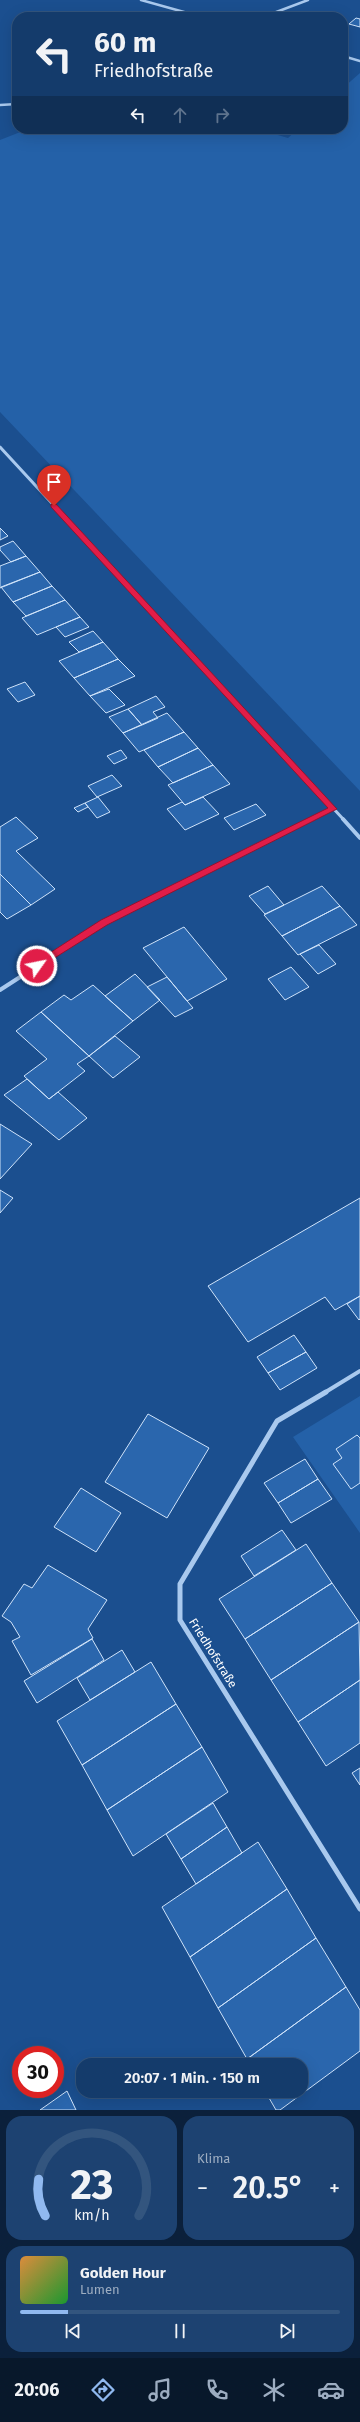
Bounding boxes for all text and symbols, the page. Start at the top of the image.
text: 60 m [94,26,156,59]
icon: left [28,28,80,80]
text: Friedhofstraße [94,60,213,82]
icon: left [127,104,149,126]
icon: ahead [169,104,191,126]
icon: right [211,104,233,126]
pin [37,465,71,506]
icon: arrive [43,471,65,493]
position arrow [16,945,58,987]
street label: Friedhofstraße [186,1616,240,1690]
speed limit sign: 30 [12,2046,64,2098]
text: 20:07 · 1 Min. · 150 m [124,2069,260,2087]
text: Klima [197,2151,230,2166]
text: 23 [70,2160,113,2210]
text: 20.5° [233,2170,304,2206]
text: − [197,2175,208,2202]
text: + [329,2175,340,2202]
text: km/h [74,2207,109,2224]
text: Golden Hour [80,2264,166,2282]
text: Lumen [80,2282,120,2297]
icon: previous [62,2320,84,2342]
icon: pause [169,2320,191,2342]
icon: next [276,2320,298,2342]
icon: directions [89,2376,117,2404]
icon: music [146,2376,174,2404]
icon: phone [203,2376,231,2404]
icon: climate [260,2376,288,2404]
icon: car [317,2376,345,2404]
text: 20:06 [15,2379,59,2401]

